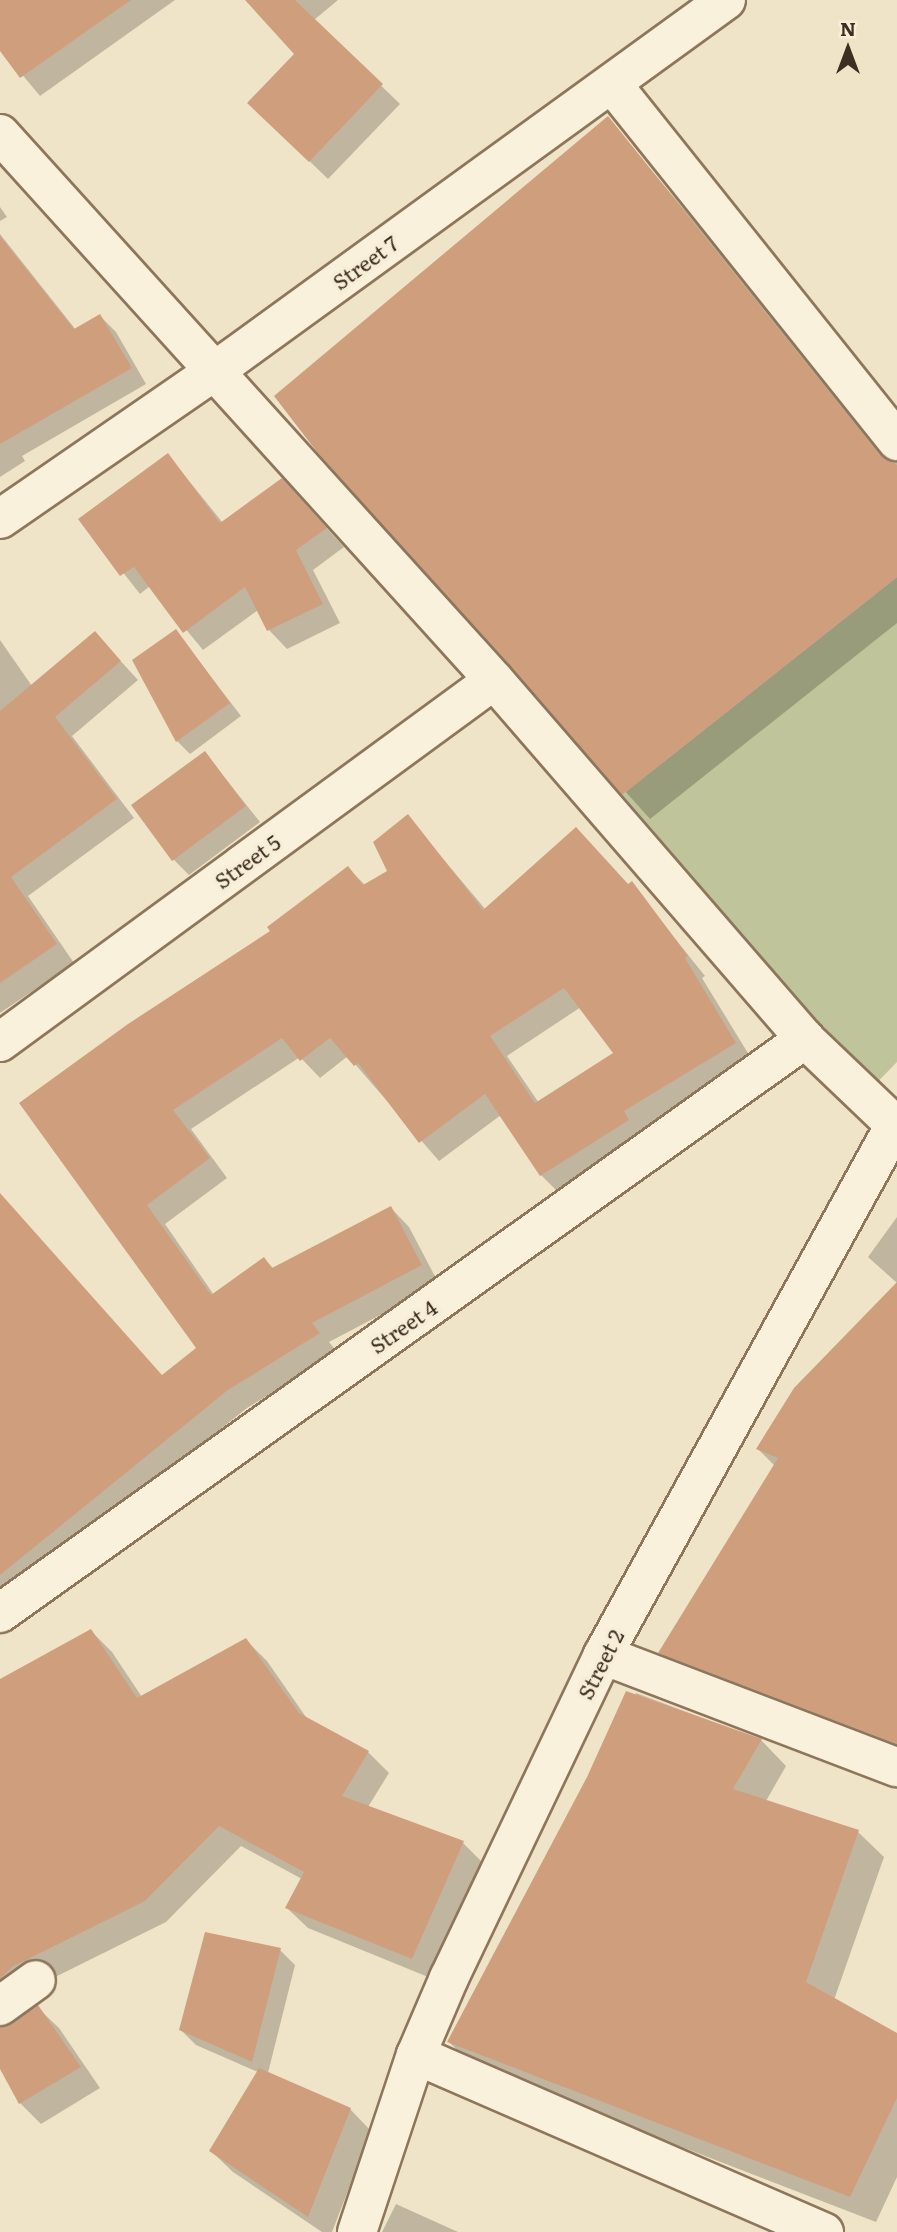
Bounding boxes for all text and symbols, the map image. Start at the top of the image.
north arrow [813,14,883,84]
text: N [840,14,856,42]
street label: Street 7 [327,230,403,294]
street label: Street 5 [209,829,285,893]
street label: Street 4 [365,1294,441,1358]
street label: Street 2 [572,1625,628,1703]

